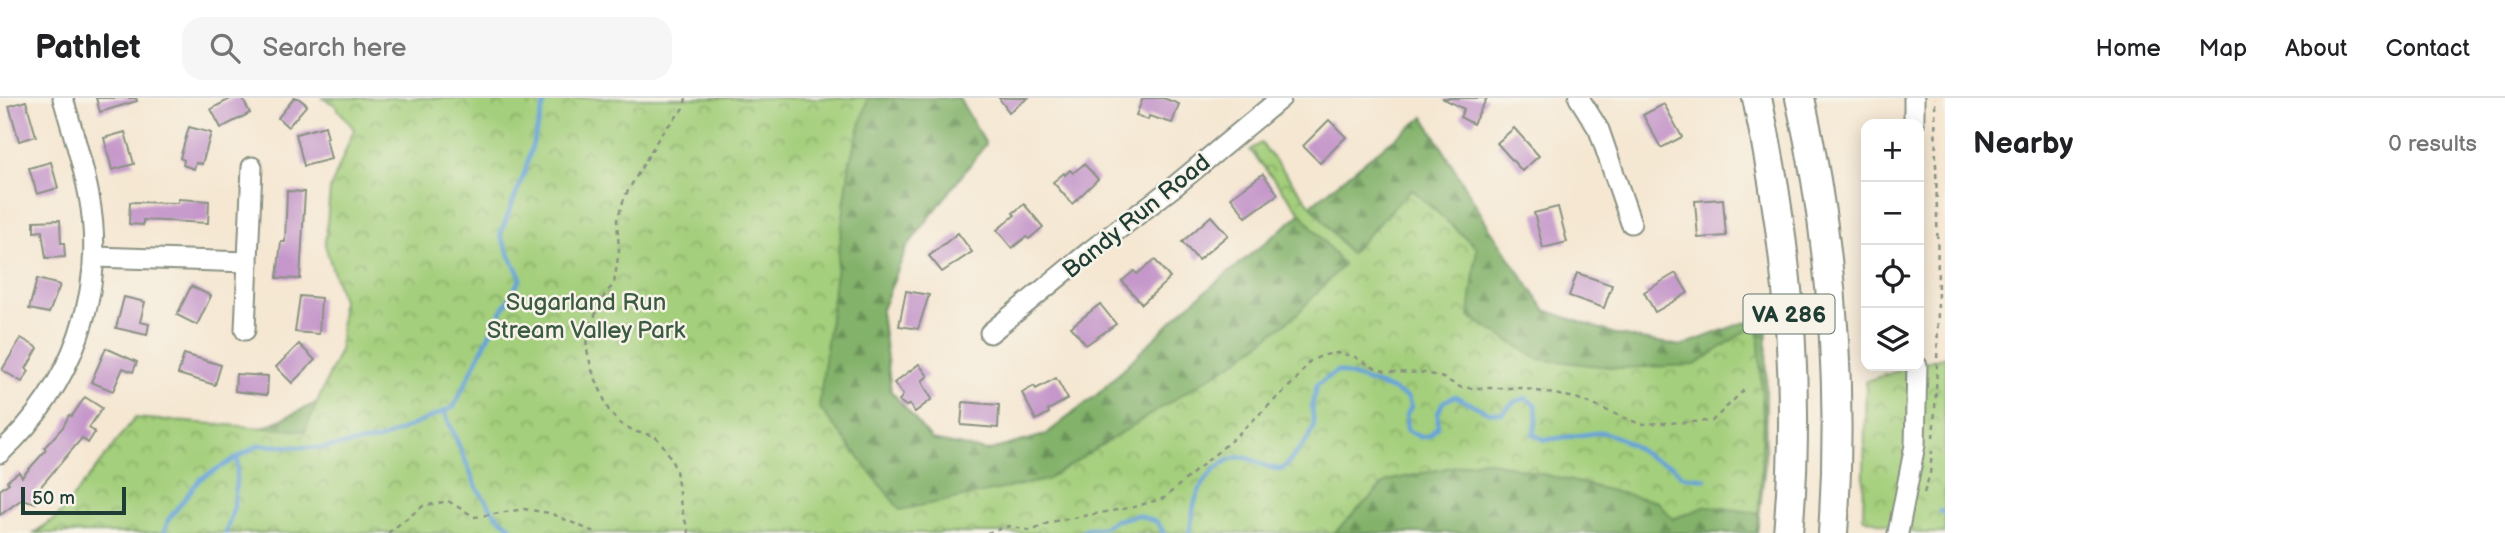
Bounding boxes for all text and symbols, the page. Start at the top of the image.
search box [182,17,672,80]
text: Pathlet [35,28,140,68]
icon: search [206,29,244,67]
text: Search here [262,33,406,64]
text: Home [2096,34,2161,63]
text: Map [2199,34,2247,63]
text: About [2285,34,2347,63]
text: Contact [2385,34,2470,63]
map controls [1861,119,1924,371]
button: + [1861,119,1924,182]
text: Nearby [1973,126,2073,162]
text: 0 results [2388,130,2477,158]
street label: Bandy Run Road [1057,148,1216,285]
button: − [1861,182,1924,245]
button: locate [1861,245,1924,308]
park label: Sugarland Run Stream Valley Park [487,288,685,345]
road number: VA 286 [1744,294,1834,334]
button: layers [1861,308,1924,371]
scale bar [21,484,126,516]
text: 50 m [32,487,75,510]

